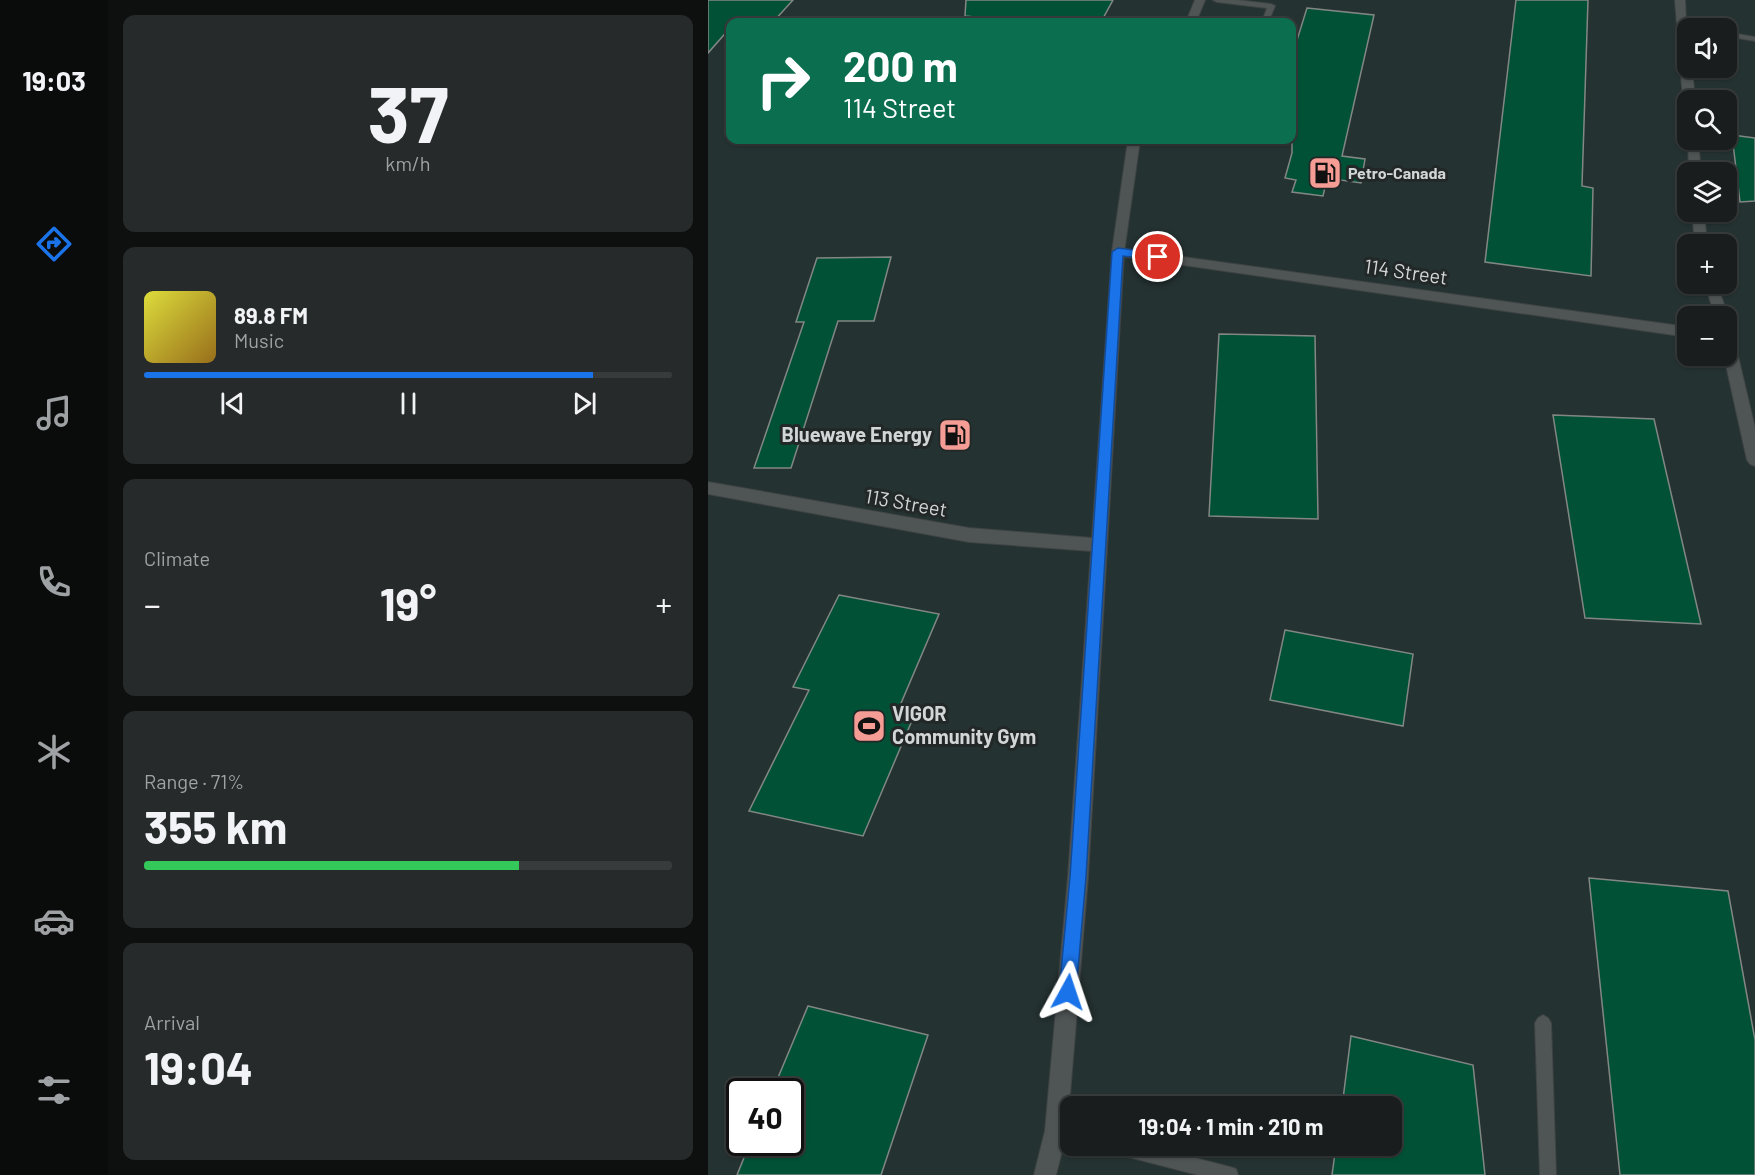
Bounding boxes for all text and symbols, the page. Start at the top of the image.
map controls [1677,18,1737,366]
button: sound [1677,18,1737,78]
text: 200 m [843,40,958,90]
icon: right [744,42,822,120]
text: 19:03 [22,64,86,96]
text: 37 [368,65,448,159]
button: search [1677,90,1737,150]
text: 114 Street [843,91,956,123]
text: km/h [385,151,431,175]
fuel station icon: Petro-Canada [1307,155,1343,191]
button: layers [1677,162,1737,222]
place label: Petro-Canada [1348,163,1446,182]
icon: directions [33,223,75,265]
pin [1132,231,1183,282]
button: + [1677,234,1737,294]
icon: arrive [1141,240,1174,273]
street label: 114 Street [1363,253,1449,289]
text: 89.8 FM [234,302,308,328]
button: − [1677,306,1737,366]
text: Music [234,328,284,352]
icon: previous [216,387,249,420]
icon: pause [392,387,425,420]
icon: next [568,387,601,420]
icon: music [33,392,75,434]
fuel station icon: Bluewave Energy [937,417,973,453]
place label: Bluewave Energy [782,422,932,446]
street label: 113 Street [863,483,949,521]
text: Climate [144,546,210,570]
icon: phone [33,561,75,603]
text: 19° [380,576,436,630]
text: − [144,584,161,624]
text: + [656,584,672,624]
place label: VIGOR Community Gym [892,701,1036,748]
sports icon: VIGOR Community Gym [851,708,887,744]
icon: climate [33,731,75,773]
text: Range · 71% [144,769,244,793]
text: 355 km [144,799,287,853]
icon: car [33,900,75,942]
position arrow [1036,960,1100,1024]
text: Arrival [144,1010,200,1034]
text: 19:04 [144,1040,253,1094]
icon: filters [33,1069,75,1111]
speed limit sign: 40 [726,1078,804,1156]
text: 19:04 · 1 min · 210 m [1139,1113,1323,1139]

